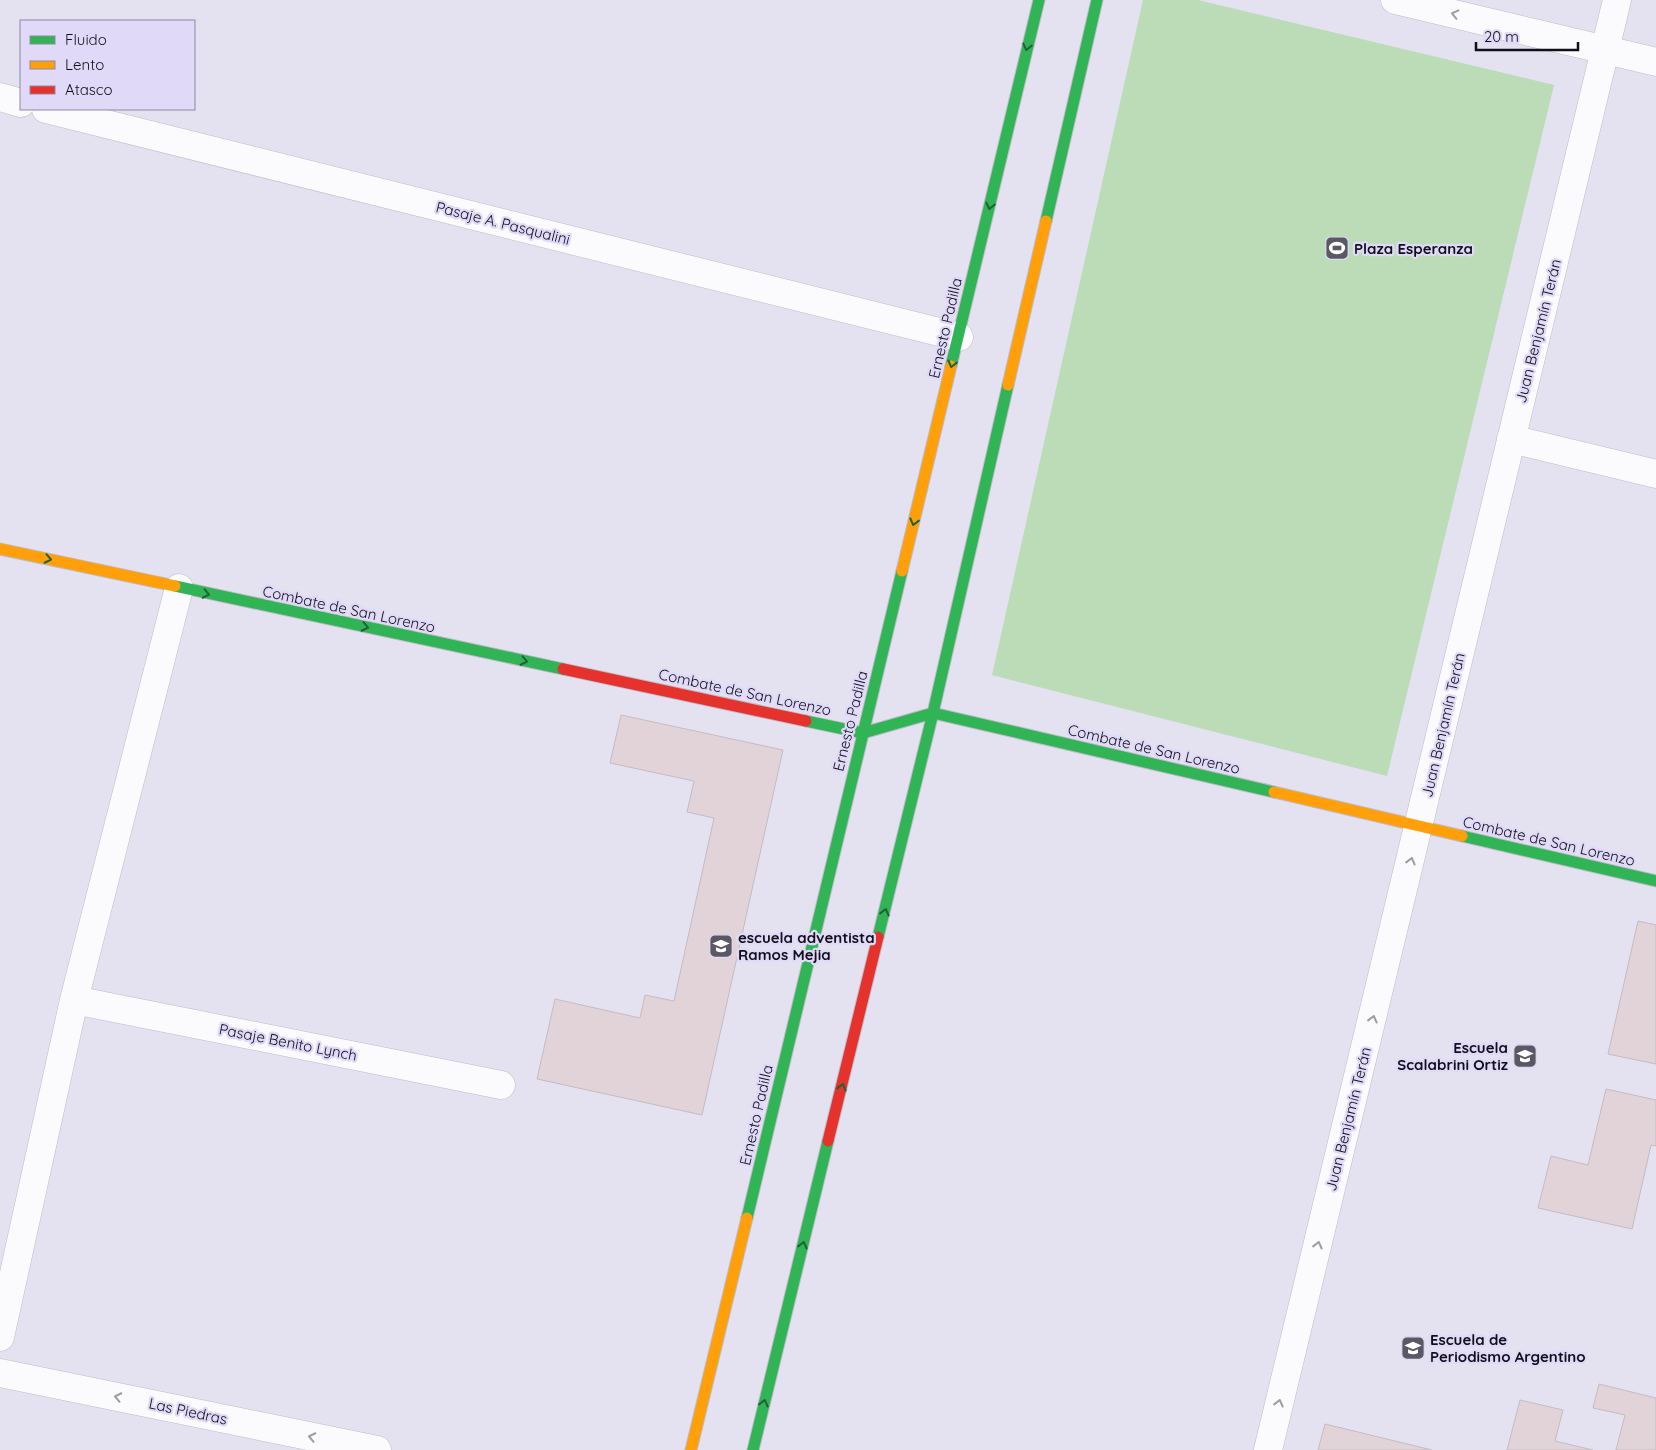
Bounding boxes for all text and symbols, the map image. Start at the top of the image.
one-way arrow [1451,9,1460,20]
legend [20,20,195,110]
scale bar [1476,20,1578,52]
text: 20 m [1484,27,1519,46]
text: Fluido [65,30,107,49]
one-way arrow [1022,43,1033,52]
text: Lento [65,55,104,74]
text: Atasco [65,80,113,99]
street label: Pasaje A. Pasqualini [434,197,572,249]
one-way arrow [985,201,996,210]
sports icon: Plaza Esperanza [1324,235,1350,261]
place label: Plaza Esperanza [1354,239,1473,258]
street label: Juan Benjamín Terán [1511,257,1565,405]
street label: Ernesto Padilla [924,276,966,380]
one-way arrow [947,359,958,368]
one-way arrow [909,517,920,526]
one-way arrow [43,553,52,564]
street label: Combate de San Lorenzo [261,581,437,637]
one-way arrow [202,588,211,599]
one-way arrow [361,622,370,632]
street label: Juan Benjamín Terán [1417,651,1469,799]
one-way arrow [520,655,529,666]
street label: Combate de San Lorenzo [657,664,833,720]
street label: Ernesto Padilla [828,669,872,773]
street label: Combate de San Lorenzo [1066,720,1242,778]
street label: Combate de San Lorenzo [1461,812,1637,870]
one-way arrow [1405,856,1416,865]
one-way arrow [879,909,889,917]
place label: escuela adventista Ramos Mejia [738,928,875,964]
school or university icon: escuela adventista Ramos Mejia [708,933,734,959]
one-way arrow [1367,1014,1378,1023]
street label: Pasaje Benito Lynch [217,1019,359,1065]
place label: Escuela Scalabrini Ortiz [1397,1038,1508,1074]
school or university icon: Escuela Scalabrini Ortiz [1512,1043,1538,1069]
street label: Juan Benjamín Terán [1321,1045,1375,1193]
street label: Ernesto Padilla [735,1063,777,1167]
one-way arrow [836,1082,847,1091]
one-way arrow [797,1240,808,1249]
one-way arrow [1312,1240,1323,1249]
place label: Escuela de Periodismo Argentino [1430,1330,1586,1366]
school or university icon: Escuela de Periodismo Argentino [1400,1335,1426,1361]
one-way arrow [114,1392,123,1403]
street label: Las Piedras [147,1393,229,1429]
one-way arrow [758,1398,769,1407]
one-way arrow [1273,1398,1284,1407]
one-way arrow [307,1432,316,1442]

